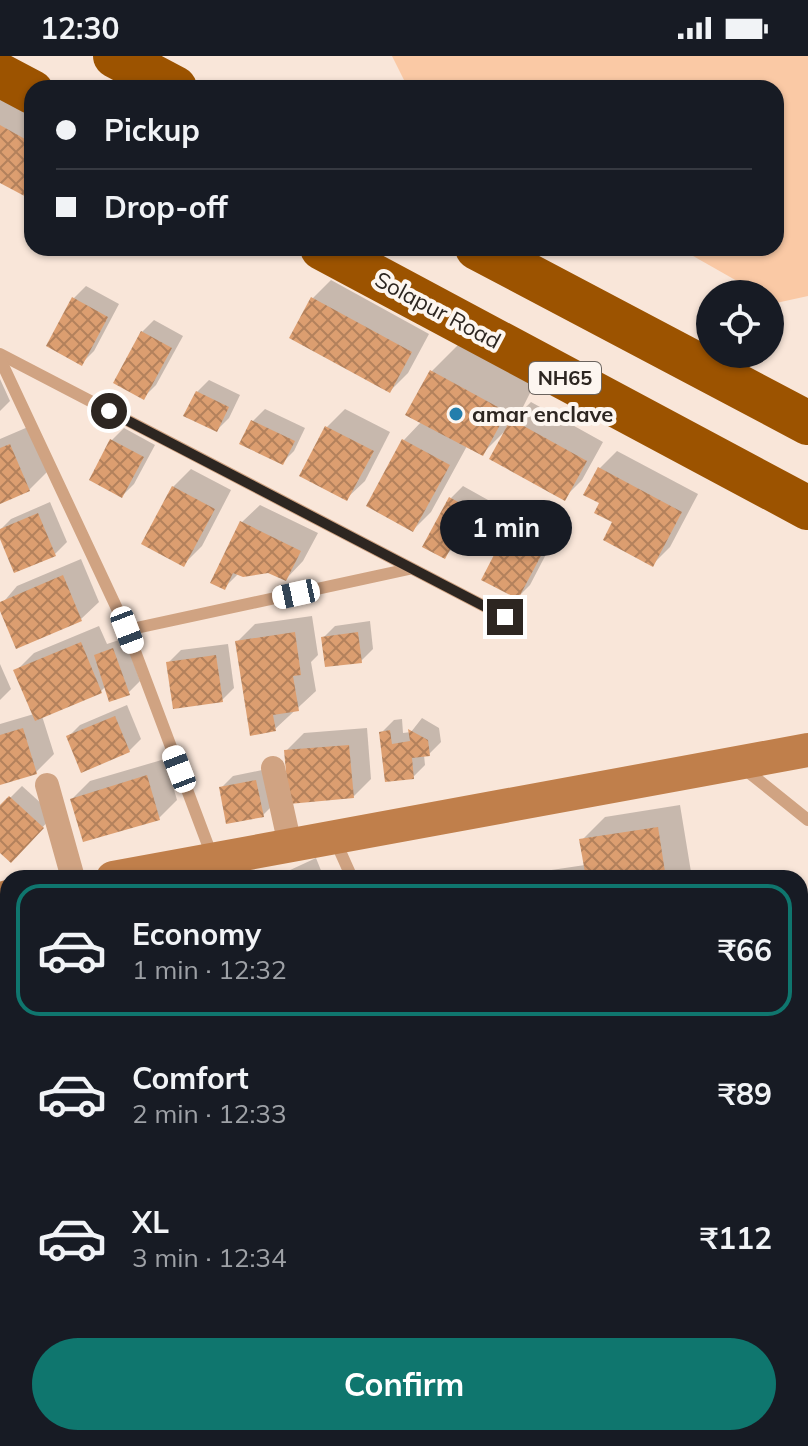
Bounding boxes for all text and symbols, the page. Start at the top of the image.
text: 12:30 [40,9,119,47]
text: Pickup [104,111,200,149]
text: Drop-off [104,188,228,226]
street label: Solapur Road [370,265,506,355]
map controls [696,280,784,368]
button: locate [696,280,784,368]
road number: NH65 [529,362,601,394]
route start [91,393,127,429]
place label: amar enclave [472,400,613,428]
marker: amar enclave [447,405,465,423]
callout: 1 min [439,501,571,557]
text: 1 min [472,511,540,544]
car [270,577,322,611]
route end [487,599,523,635]
car [107,603,147,657]
car [159,742,199,796]
icon: car [36,914,108,986]
text: Economy [132,915,261,953]
text: ₹66 [718,931,772,969]
text: 1 min · 12:32 [132,953,287,986]
icon: car [36,1058,108,1130]
text: Comfort [132,1059,249,1097]
text: ₹89 [718,1075,772,1113]
text: 2 min · 12:33 [132,1097,287,1130]
icon: car [36,1202,108,1274]
text: XL [132,1203,169,1241]
text: ₹112 [700,1219,772,1257]
text: 3 min · 12:34 [132,1241,287,1274]
button: Confirm [32,1338,776,1430]

